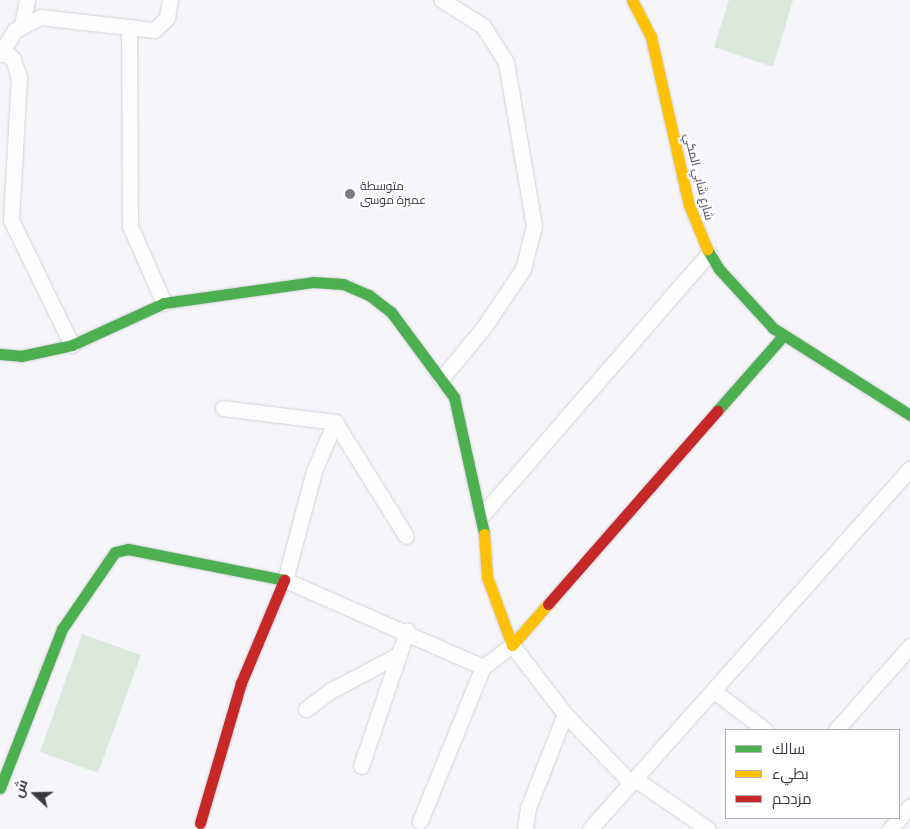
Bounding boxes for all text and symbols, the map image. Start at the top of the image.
street label: شارع شابي المكي [680,132,716,222]
place label: متوسطة عميرة موسى [360,180,426,208]
marker: متوسطة عميرة موسى [344,188,356,200]
legend [725,729,900,819]
text: سالك [772,740,805,758]
text: بطيء [772,765,809,783]
north arrow [10,769,60,819]
text: ش [9,777,32,800]
text: مزدحم [772,790,812,808]

